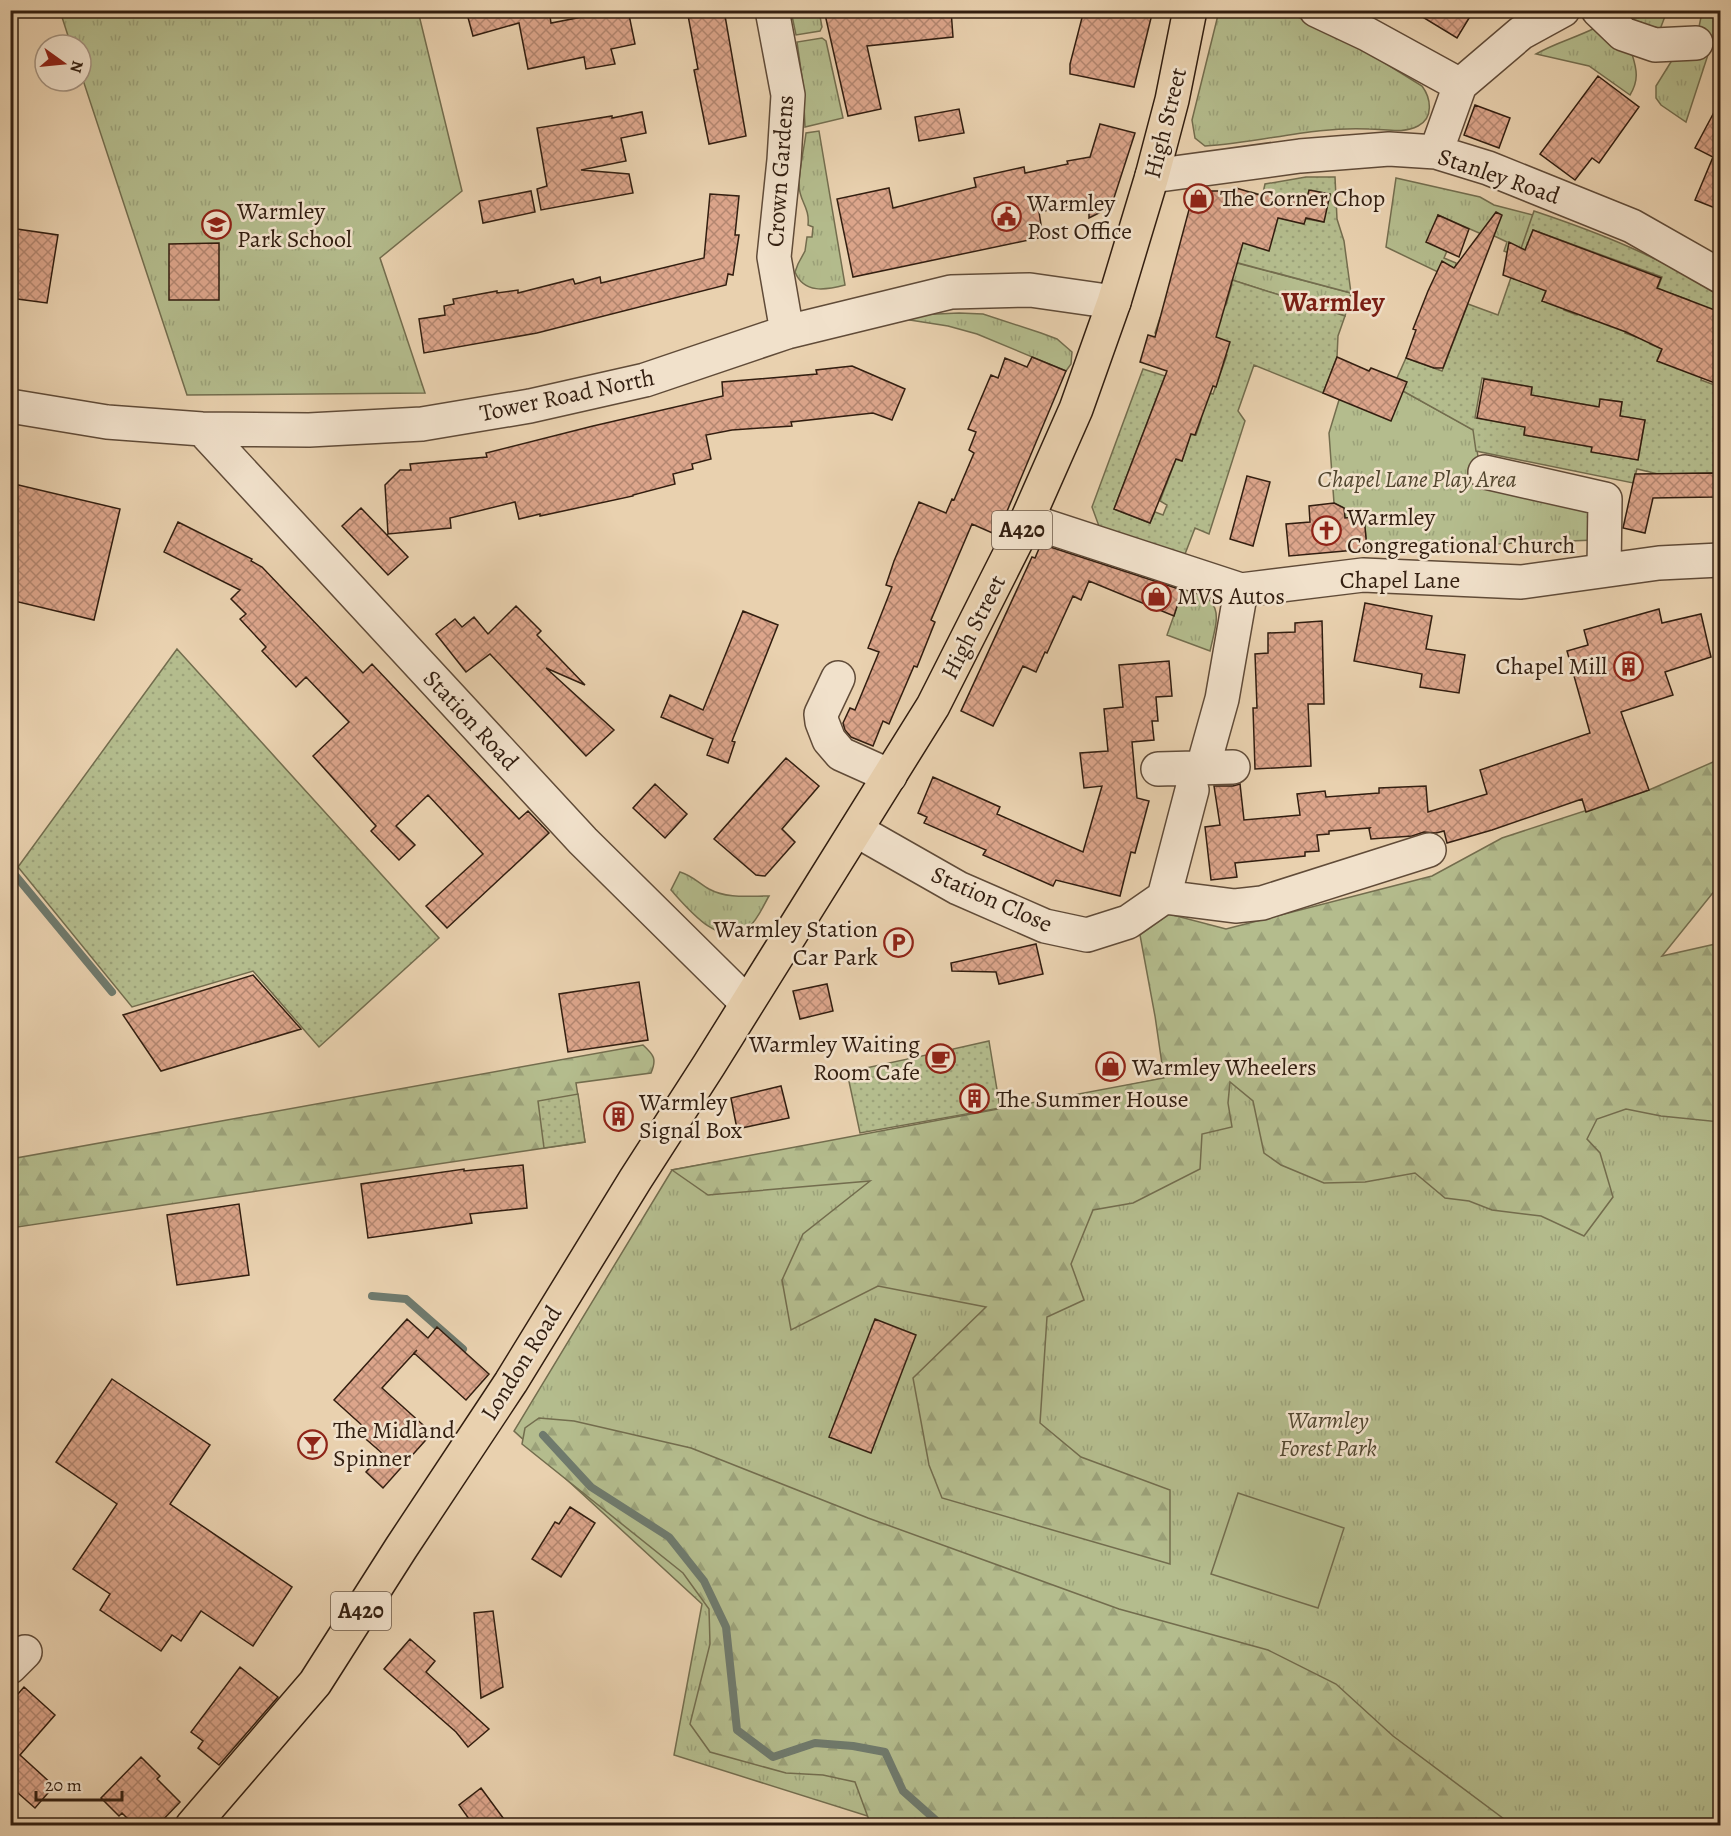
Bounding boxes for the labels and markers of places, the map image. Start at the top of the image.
shop icon: The Corner Chop [1183,182,1215,214]
place label: The Corner Chop [1220,182,1385,214]
place label: Warmley Post Office [1026,187,1132,247]
place label: Warmley Park School [236,195,352,255]
public building icon: Warmley Post Office [990,201,1022,233]
school or university icon: Warmley Park School [200,209,232,241]
place label: Warmley Congregational Church [1346,501,1576,561]
church icon: Warmley Congregational Church [1310,515,1342,547]
shop icon: MVS Autos [1140,580,1172,612]
place label: MVS Autos [1177,580,1285,612]
place label: Chapel Mill [1495,650,1607,682]
building icon: Chapel Mill [1612,650,1644,682]
place label: Warmley Station Car Park [713,913,878,973]
parking icon: Warmley Station Car Park [883,927,915,959]
place label: Warmley Waiting Room Cafe [748,1028,920,1088]
cafe icon: Warmley Waiting Room Cafe [925,1042,957,1074]
shop icon: Warmley Wheelers [1095,1051,1127,1083]
place label: Warmley Wheelers [1131,1051,1317,1083]
building icon: The Summer House [959,1083,991,1115]
place label: The Summer House [996,1083,1189,1115]
place label: Warmley Signal Box [638,1086,743,1146]
building icon: Warmley Signal Box [602,1100,634,1132]
place label: The Midland Spinner [333,1414,455,1474]
bar icon: The Midland Spinner [296,1428,328,1460]

